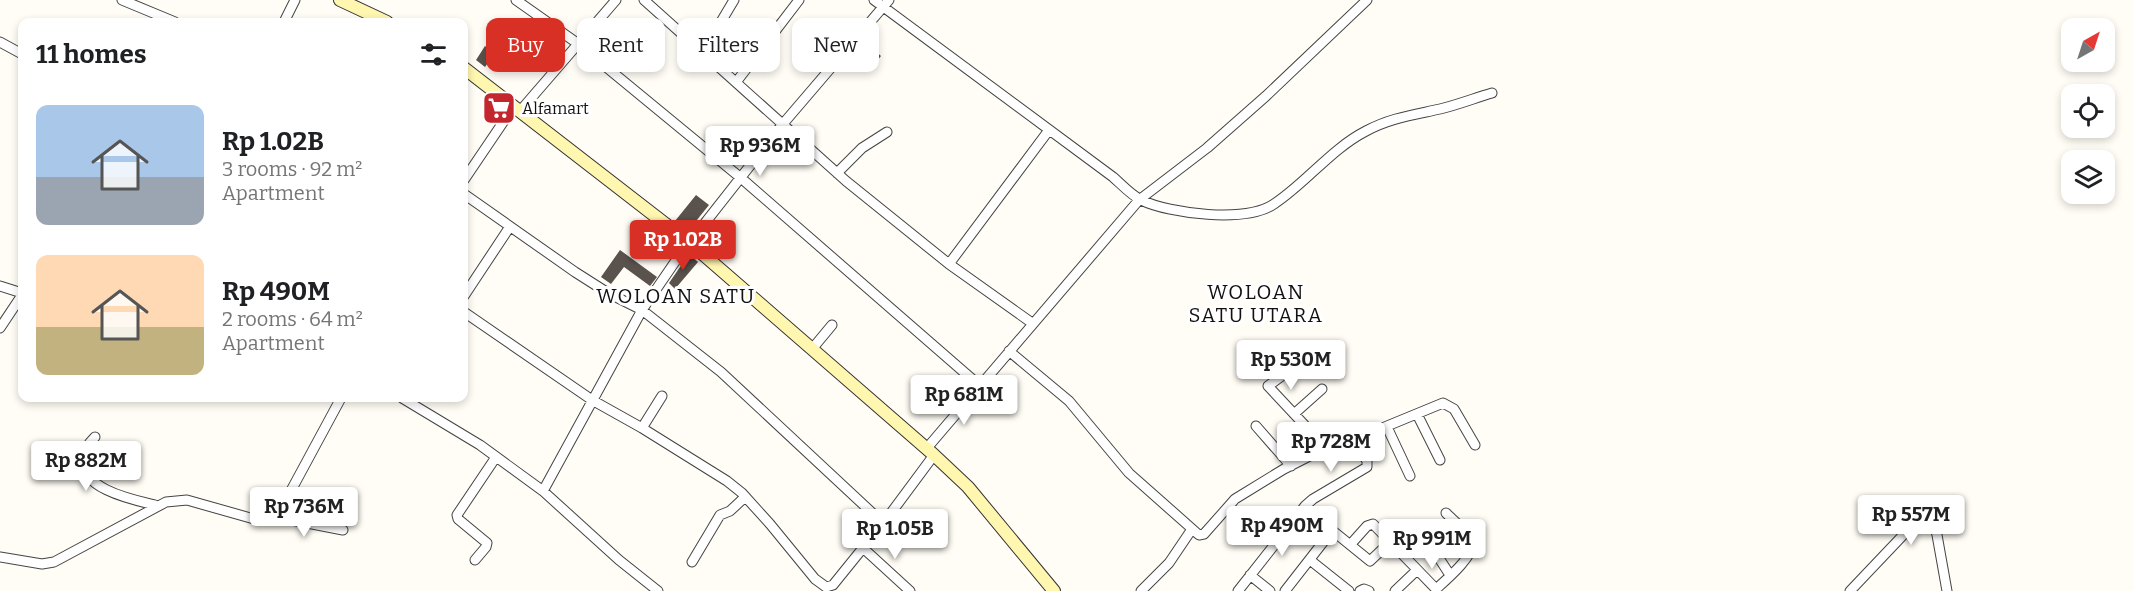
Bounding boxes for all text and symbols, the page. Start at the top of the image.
chip: Buy [486,18,565,72]
chip: Rent [577,18,665,72]
chip: Filters [677,18,780,72]
chip: New [792,18,879,72]
north arrow [2061,18,2115,72]
map controls [2061,18,2115,204]
icon: filters [417,38,450,71]
text: 11 homes [36,39,147,70]
button: locate [2061,84,2115,138]
supermarket icon: Alfamart [481,90,517,126]
place label: Alfamart [522,99,589,118]
text: Rp 1.02B [222,126,324,157]
pin: Rp 936M [705,126,815,177]
icon: home [84,129,156,201]
text: Rp 936M [719,133,801,157]
button: layers [2061,150,2115,204]
text: 3 rooms · 92 m² [222,157,362,181]
text: Apartment [222,181,325,205]
pin: Rp 1.02B [621,220,745,271]
text: Rp 1.02B [644,227,722,251]
text: Rp 490M [222,276,330,307]
icon: home [84,279,156,351]
district label: WOLOAN SATU UTARA [1189,280,1323,327]
district label: WOLOAN SATU [596,284,756,308]
text: 2 rooms · 64 m² [222,307,363,331]
text: Apartment [222,331,325,355]
pin: Rp 530M [1236,340,1346,391]
text: Rp 530M [1250,347,1332,371]
pin: Rp 681M [909,375,1019,426]
text: Rp 681M [925,382,1003,406]
pin: Rp 728M [1276,422,1386,473]
text: Rp 728M [1291,429,1371,453]
pin: Rp 882M [31,441,141,492]
text: Rp 882M [45,448,127,472]
pin: Rp 736M [249,487,359,538]
text: Rp 736M [264,494,344,518]
pin: Rp 557M [1856,495,1966,546]
text: Rp 557M [1872,502,1950,526]
pin: Rp 490M [1227,506,1337,557]
pin: Rp 1.05B [833,509,957,560]
text: Rp 490M [1240,513,1324,537]
text: Rp 1.05B [856,516,934,540]
pin: Rp 991M [1377,519,1487,570]
text: Rp 991M [1393,526,1471,550]

